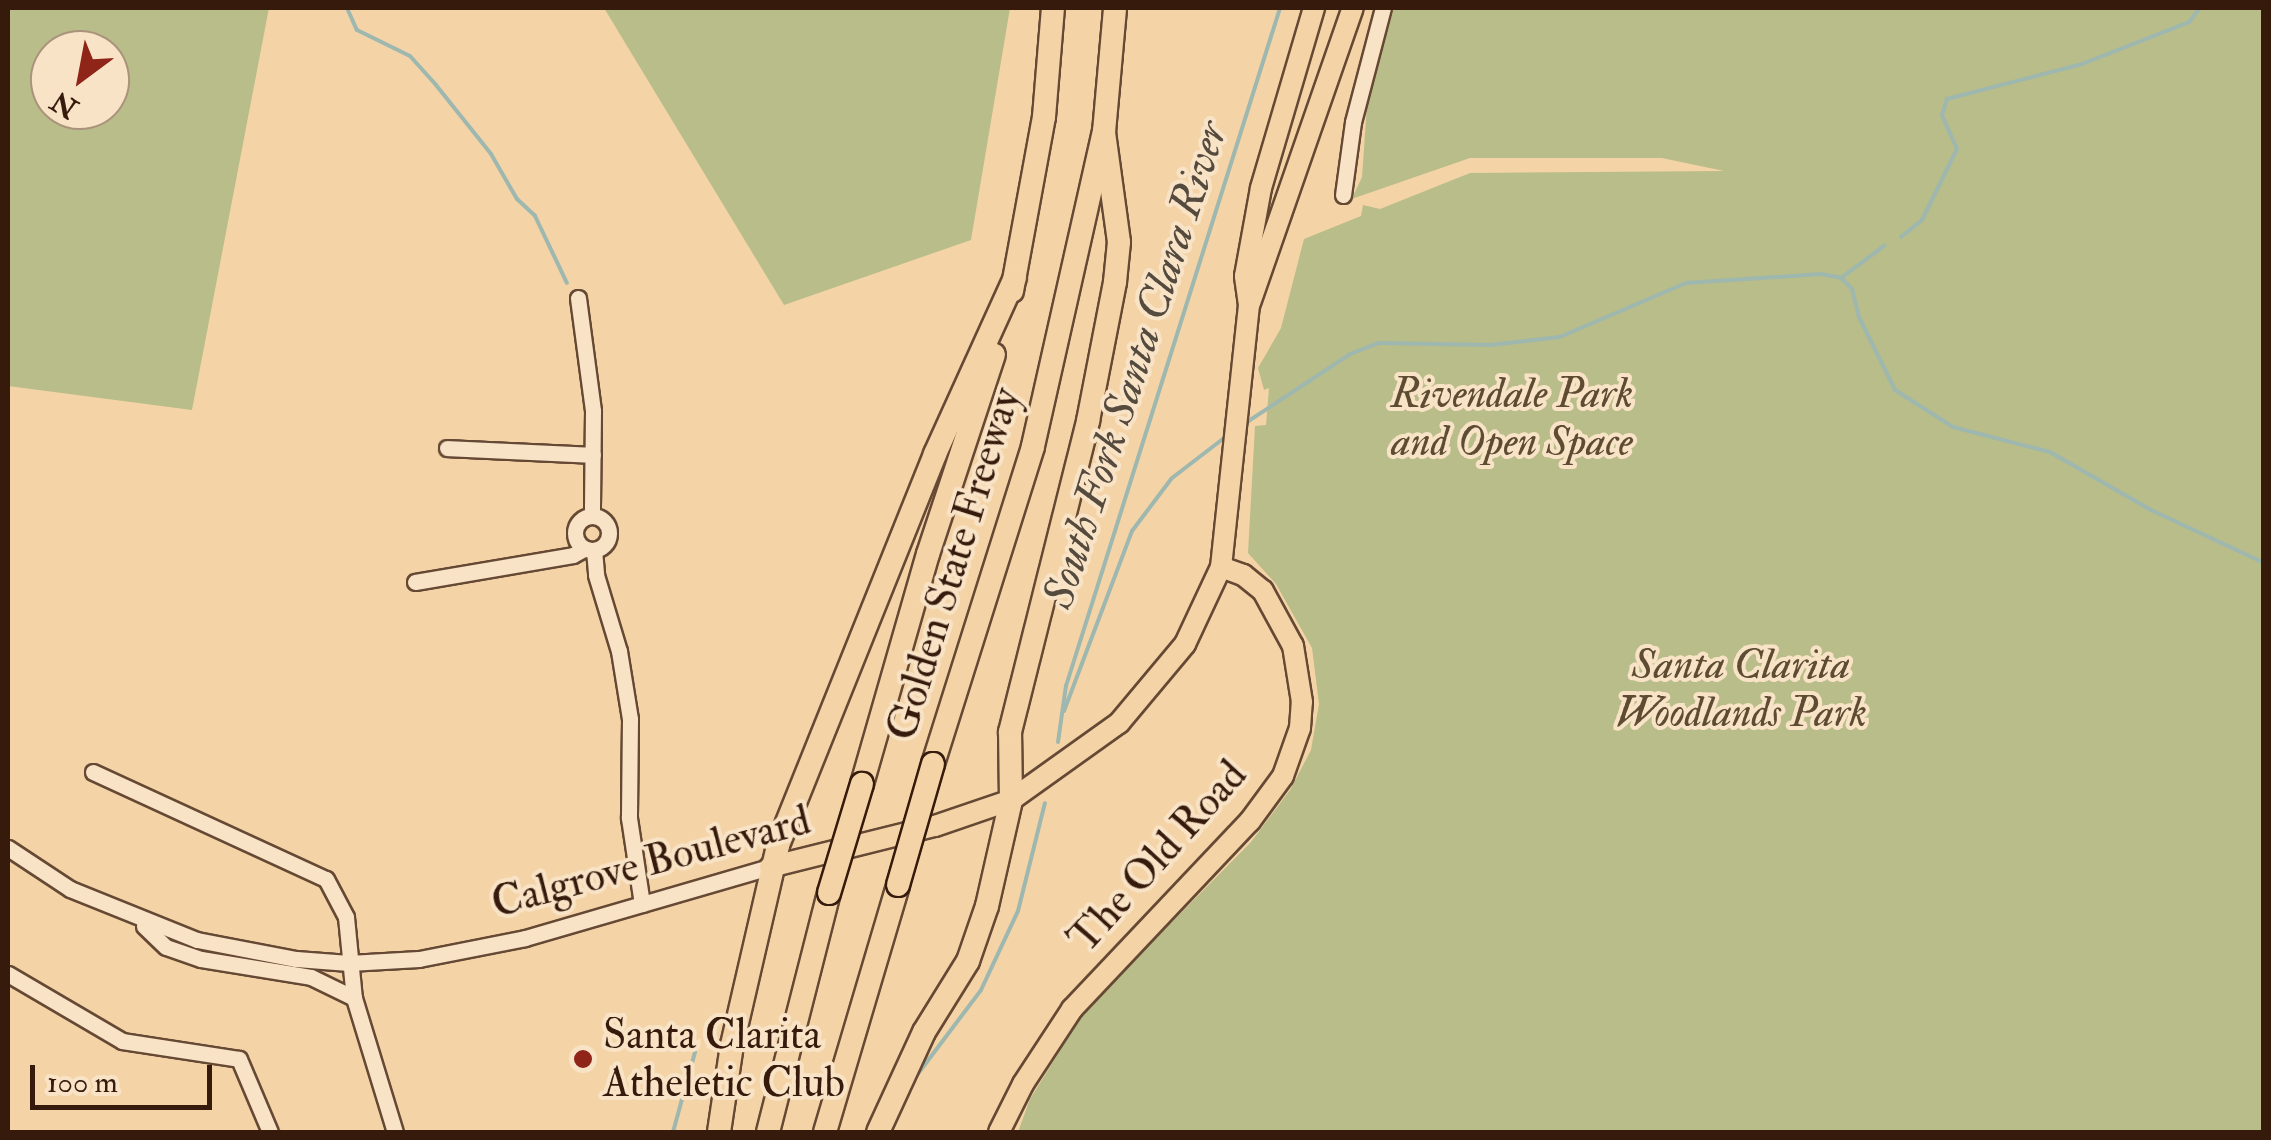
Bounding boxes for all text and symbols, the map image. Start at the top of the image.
north arrow [30,30,130,130]
text: N [45,83,85,126]
water label: South Fork Santa Clara River [1032,115,1240,615]
park label: Rivendale Park and Open Space [1391,369,1633,468]
street label: Golden State Freeway [876,382,1032,746]
park label: Santa Clarita Woodlands Park [1615,640,1867,738]
street label: The Old Road [1058,750,1258,964]
street label: Calgrove Boulevard [486,795,816,929]
place label: Santa Clarita Atheletic Club [603,1010,845,1108]
scale bar [35,1045,218,1107]
marker: Santa Clarita Atheletic Club [572,1048,594,1070]
text: 100 m [47,1064,118,1101]

